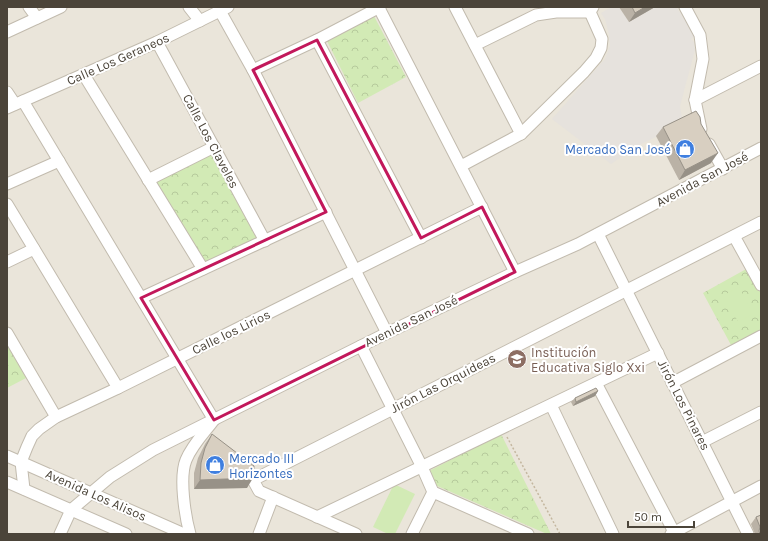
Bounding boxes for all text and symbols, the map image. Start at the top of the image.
street label: Calle Los Geraneos [64,30,172,88]
street label: Calle Los Claveles [180,91,242,191]
shop icon: Mercado San José [674,138,696,160]
place label: Mercado San José [565,142,671,157]
street label: Avenida San José [654,148,751,210]
street label: Avenida San José [362,292,460,350]
street label: Calle los Lirios [189,306,273,357]
place label: Institución Educativa Siglo Xxi [531,345,645,375]
school or university icon: Institución Educativa Siglo Xxi [506,348,528,370]
street label: Jirón Las Orquideas [388,350,499,417]
street label: Jirón Los Pinares [655,357,713,453]
place label: Mercado III Horizontes [229,451,294,481]
shop icon: Mercado III Horizontes [204,454,226,476]
street label: Avenida Los Alisos [43,466,149,524]
scale bar [628,503,694,529]
text: 50 m [634,510,662,524]

